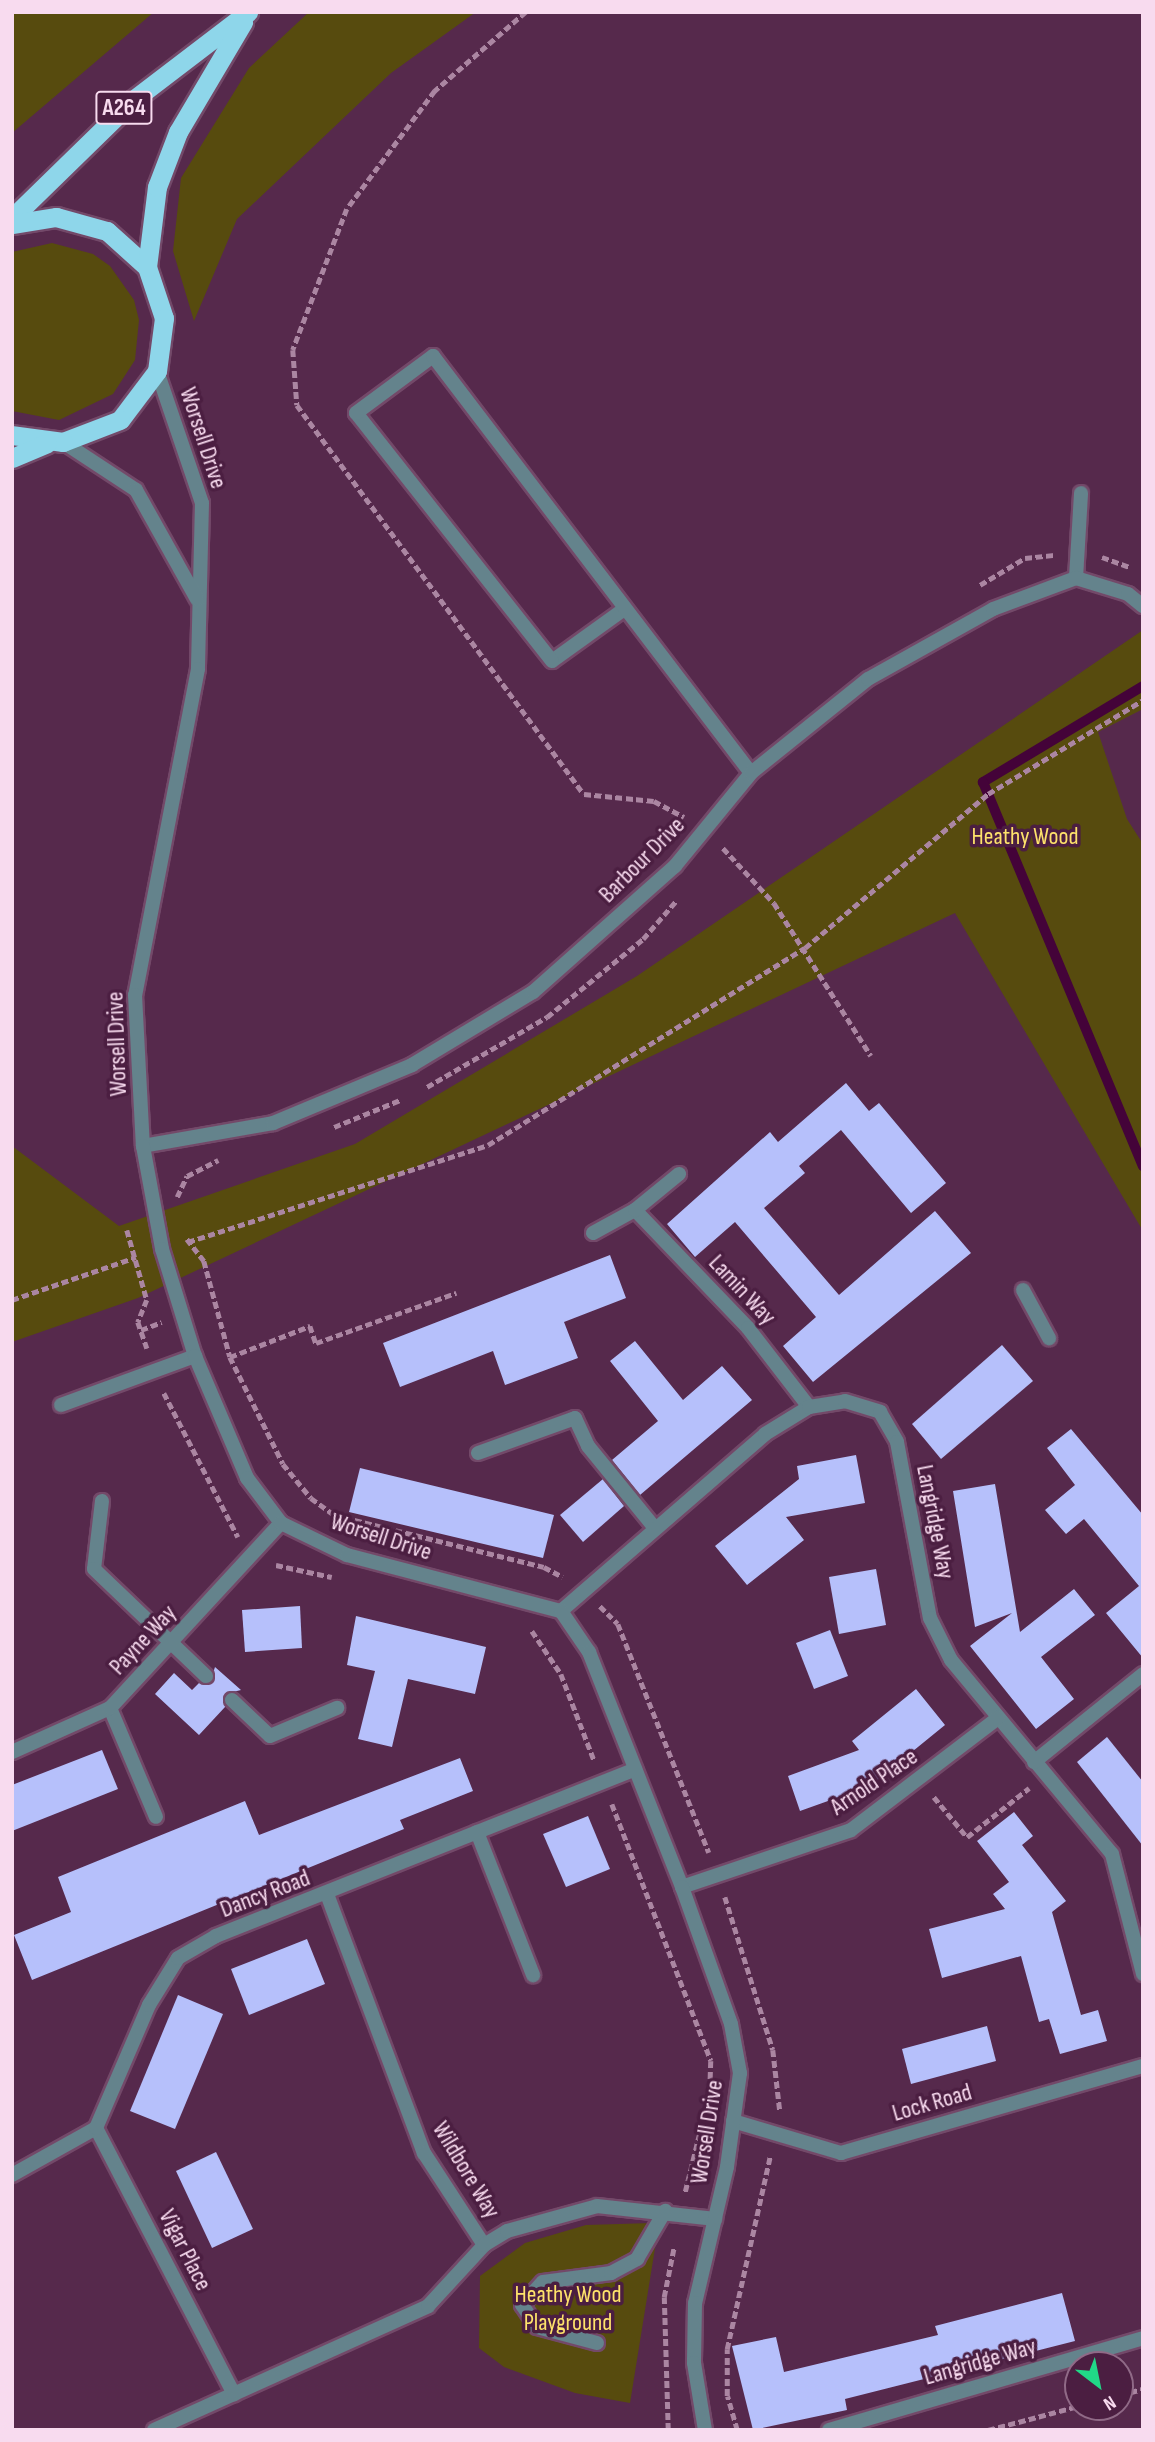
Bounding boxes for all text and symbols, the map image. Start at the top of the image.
road number: A264 [94,88,154,128]
street label: Worsell Drive [173,384,233,492]
street label: Barbour Drive [593,811,691,909]
park label: Heathy Wood [972,823,1078,851]
street label: Worsell Drive [101,991,133,1097]
street label: Lamin Way [702,1249,782,1331]
street label: Langridge Way [910,1463,960,1581]
street label: Worsell Drive [327,1507,435,1567]
street label: Payne Way [103,1599,183,1681]
street label: Arnold Place [825,1742,923,1822]
street label: Dancy Road [216,1864,314,1924]
street label: Worsell Drive [685,2078,729,2186]
street label: Lock Road [889,2078,975,2128]
street label: Wildbore Way [426,2116,506,2224]
street label: Vigar Place [152,2205,218,2295]
park label: Heathy Wood Playground [515,2281,621,2337]
street label: Langridge Way [920,2332,1040,2392]
north arrow [1064,2351,1134,2421]
text: N [1099,2390,1120,2415]

